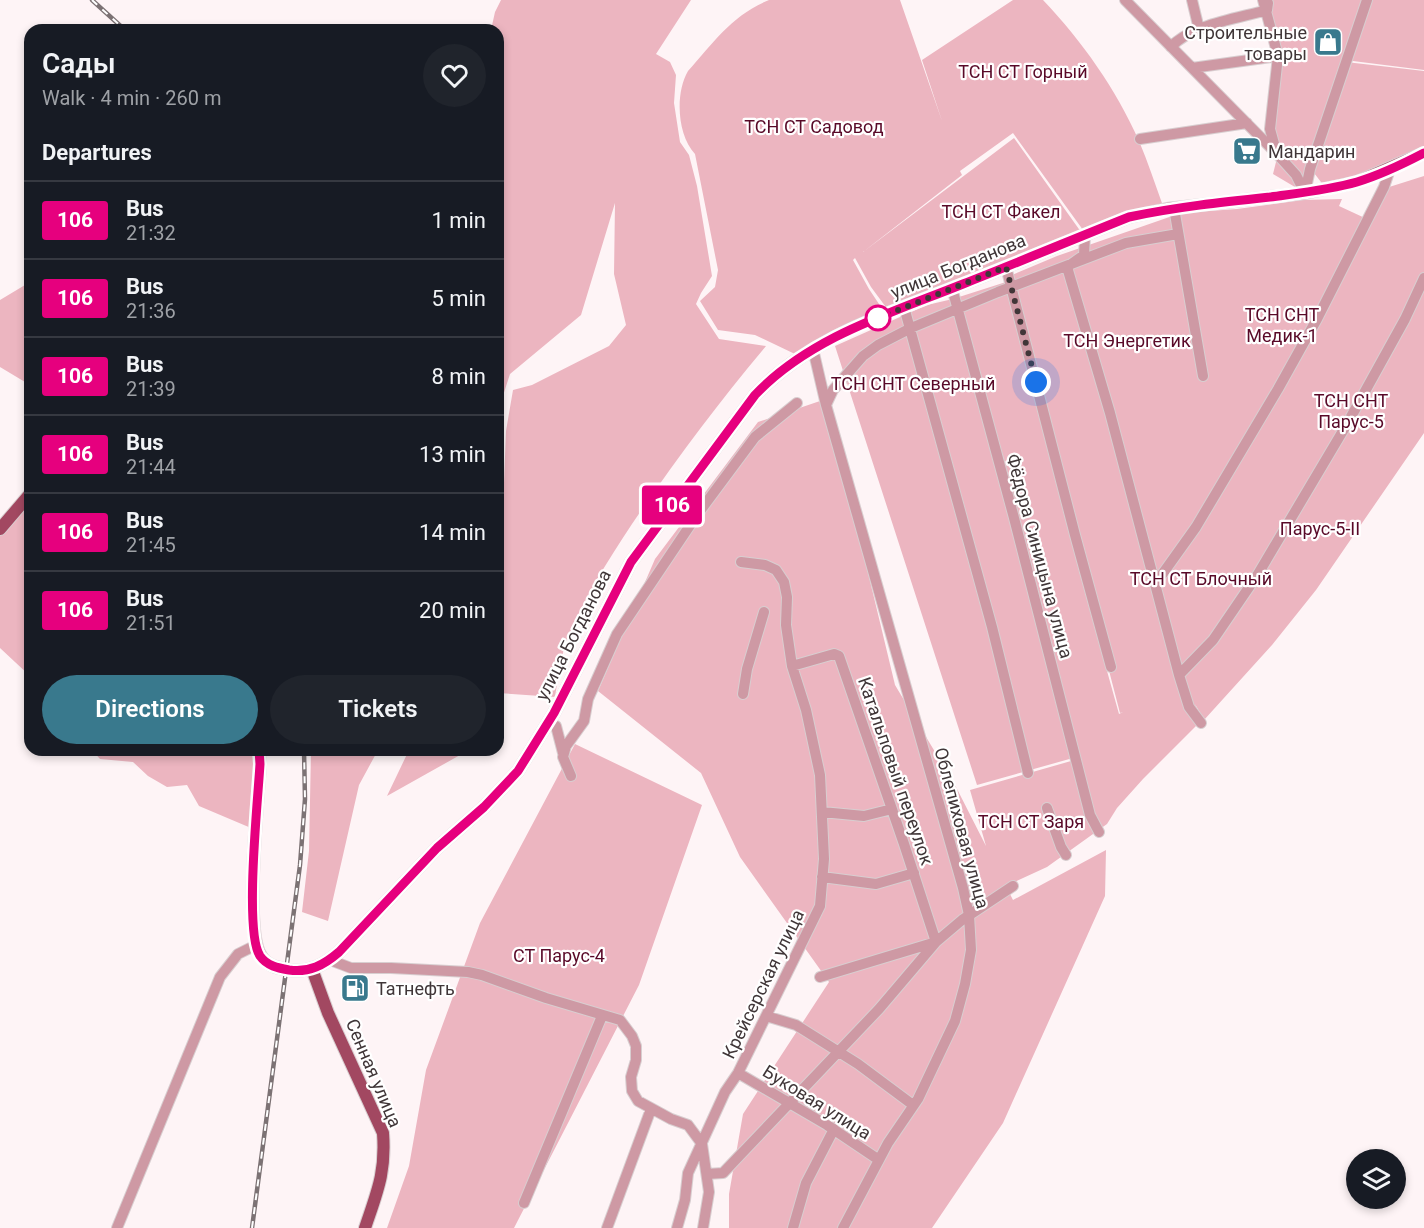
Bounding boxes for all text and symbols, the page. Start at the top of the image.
place label: Строительные товары [1184,22,1307,64]
shop icon: Строительные товары [1312,26,1344,58]
button: heart [423,44,486,107]
text: Сады [42,47,116,80]
park label: ТСН СТ Горный [958,61,1088,82]
text: Walk · 4 min · 260 m [42,86,221,110]
park label: ТСН СТ Садовод [744,116,884,137]
supermarket icon: Мандарин [1231,135,1263,167]
text: Departures [42,140,152,165]
place label: Мандарин [1268,141,1355,162]
text: Bus [126,196,164,221]
park label: ТСН СТ Факел [941,201,1061,222]
text: 106 [57,208,93,232]
text: 1 min [431,208,486,233]
text: 21:32 [126,221,176,245]
street label: улица Богданова [887,229,1029,303]
text: Bus [126,274,164,299]
text: 106 [57,286,93,310]
text: 5 min [431,286,486,311]
text: 21:36 [126,299,176,323]
park label: ТСН СНТ Медик-1 [1245,304,1320,346]
unlabelled marker [865,305,891,331]
park label: ТСН Энергетик [1063,330,1191,351]
text: Bus [126,352,164,377]
text: 106 [57,364,93,388]
text: 8 min [431,364,486,389]
your location [1021,367,1051,397]
park label: ТСН СНТ Северный [831,373,995,394]
text: 21:39 [126,377,176,401]
park label: ТСН СНТ Парус-5 [1314,390,1389,432]
text: Bus [126,430,164,455]
text: 106 [57,442,93,466]
text: 13 min [419,442,486,467]
street label: Фёдора Синицына улица [1003,452,1077,660]
text: 21:44 [126,455,176,479]
line badge: 106 [638,486,706,524]
text: 106 [654,493,690,517]
text: Bus [126,508,164,533]
park label: Парус-5-II [1280,518,1360,539]
text: 106 [57,520,93,544]
text: 14 min [419,520,486,545]
text: 21:45 [126,533,176,557]
street label: улица Богданова [531,566,615,704]
park label: ТСН СТ Блочный [1130,568,1272,589]
text: Bus [126,586,164,611]
text: 106 [57,598,93,622]
text: 20 min [419,598,486,623]
text: 21:51 [126,611,176,635]
street label: Катальповый переулок [854,674,938,868]
button: Directions [42,675,258,744]
button: Tickets [270,675,486,744]
street label: Облепиховая улица [930,745,994,911]
park label: ТСН СТ Заря [978,811,1084,832]
street label: Крейсерская улица [718,906,808,1062]
park label: СТ Парус-4 [513,945,605,966]
fuel station icon: Татнефть [339,972,371,1004]
place label: Татнефть [376,978,455,999]
street label: Сенная улица [342,1016,406,1130]
street label: Буковая улица [759,1060,875,1144]
map controls [1346,1149,1406,1209]
button: layers [1346,1149,1406,1209]

